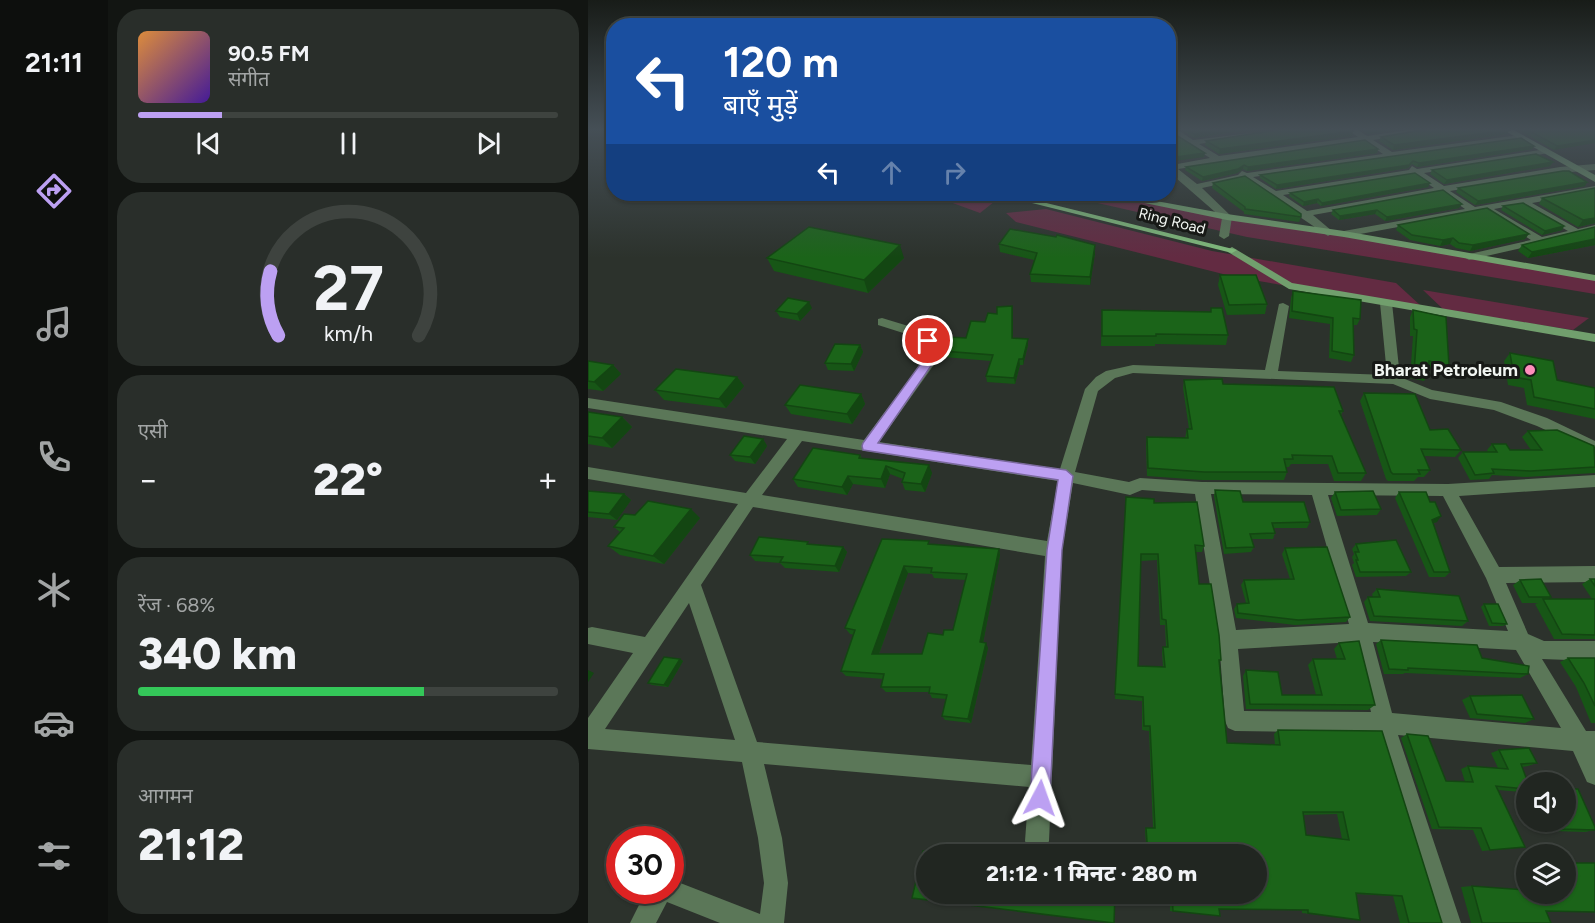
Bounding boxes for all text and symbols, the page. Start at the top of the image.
text: 120 m [723,37,839,88]
text: 90.5 FM [228,40,310,67]
icon: left [624,42,702,120]
text: 21:11 [25,46,83,79]
text: संगीत [228,67,269,91]
text: बाएँ मुड़ें [723,88,798,121]
icon: previous [192,127,225,160]
icon: pause [332,127,365,160]
icon: next [472,127,505,160]
icon: left [812,156,845,189]
icon: ahead [875,156,908,189]
icon: right [938,156,971,189]
icon: directions [33,170,75,212]
street label: Ring Road [1137,204,1207,238]
text: 27 [313,251,383,326]
icon: music [33,303,75,345]
pin [902,315,953,366]
text: km/h [324,321,372,346]
icon: arrive [911,324,944,357]
place label: Bharat Petroleum [1374,359,1518,381]
marker: Bharat Petroleum [1523,363,1537,377]
text: एसी [138,419,168,443]
icon: phone [33,436,75,478]
text: 22° [313,452,383,506]
text: − [138,460,159,499]
text: + [537,460,558,499]
icon: climate [33,569,75,611]
text: रेंज · 68% [138,593,215,617]
text: 340 km [138,626,297,680]
icon: car [33,702,75,744]
position arrow [1008,766,1072,830]
map controls [1516,772,1576,904]
button: sound [1516,772,1576,832]
text: आगमन [138,784,193,808]
text: 21:12 [138,817,244,871]
speed limit sign: 30 [606,826,684,904]
icon: filters [33,835,75,877]
button: layers [1516,844,1576,904]
text: 21:12 · 1 मिनट · 280 m [986,860,1197,887]

